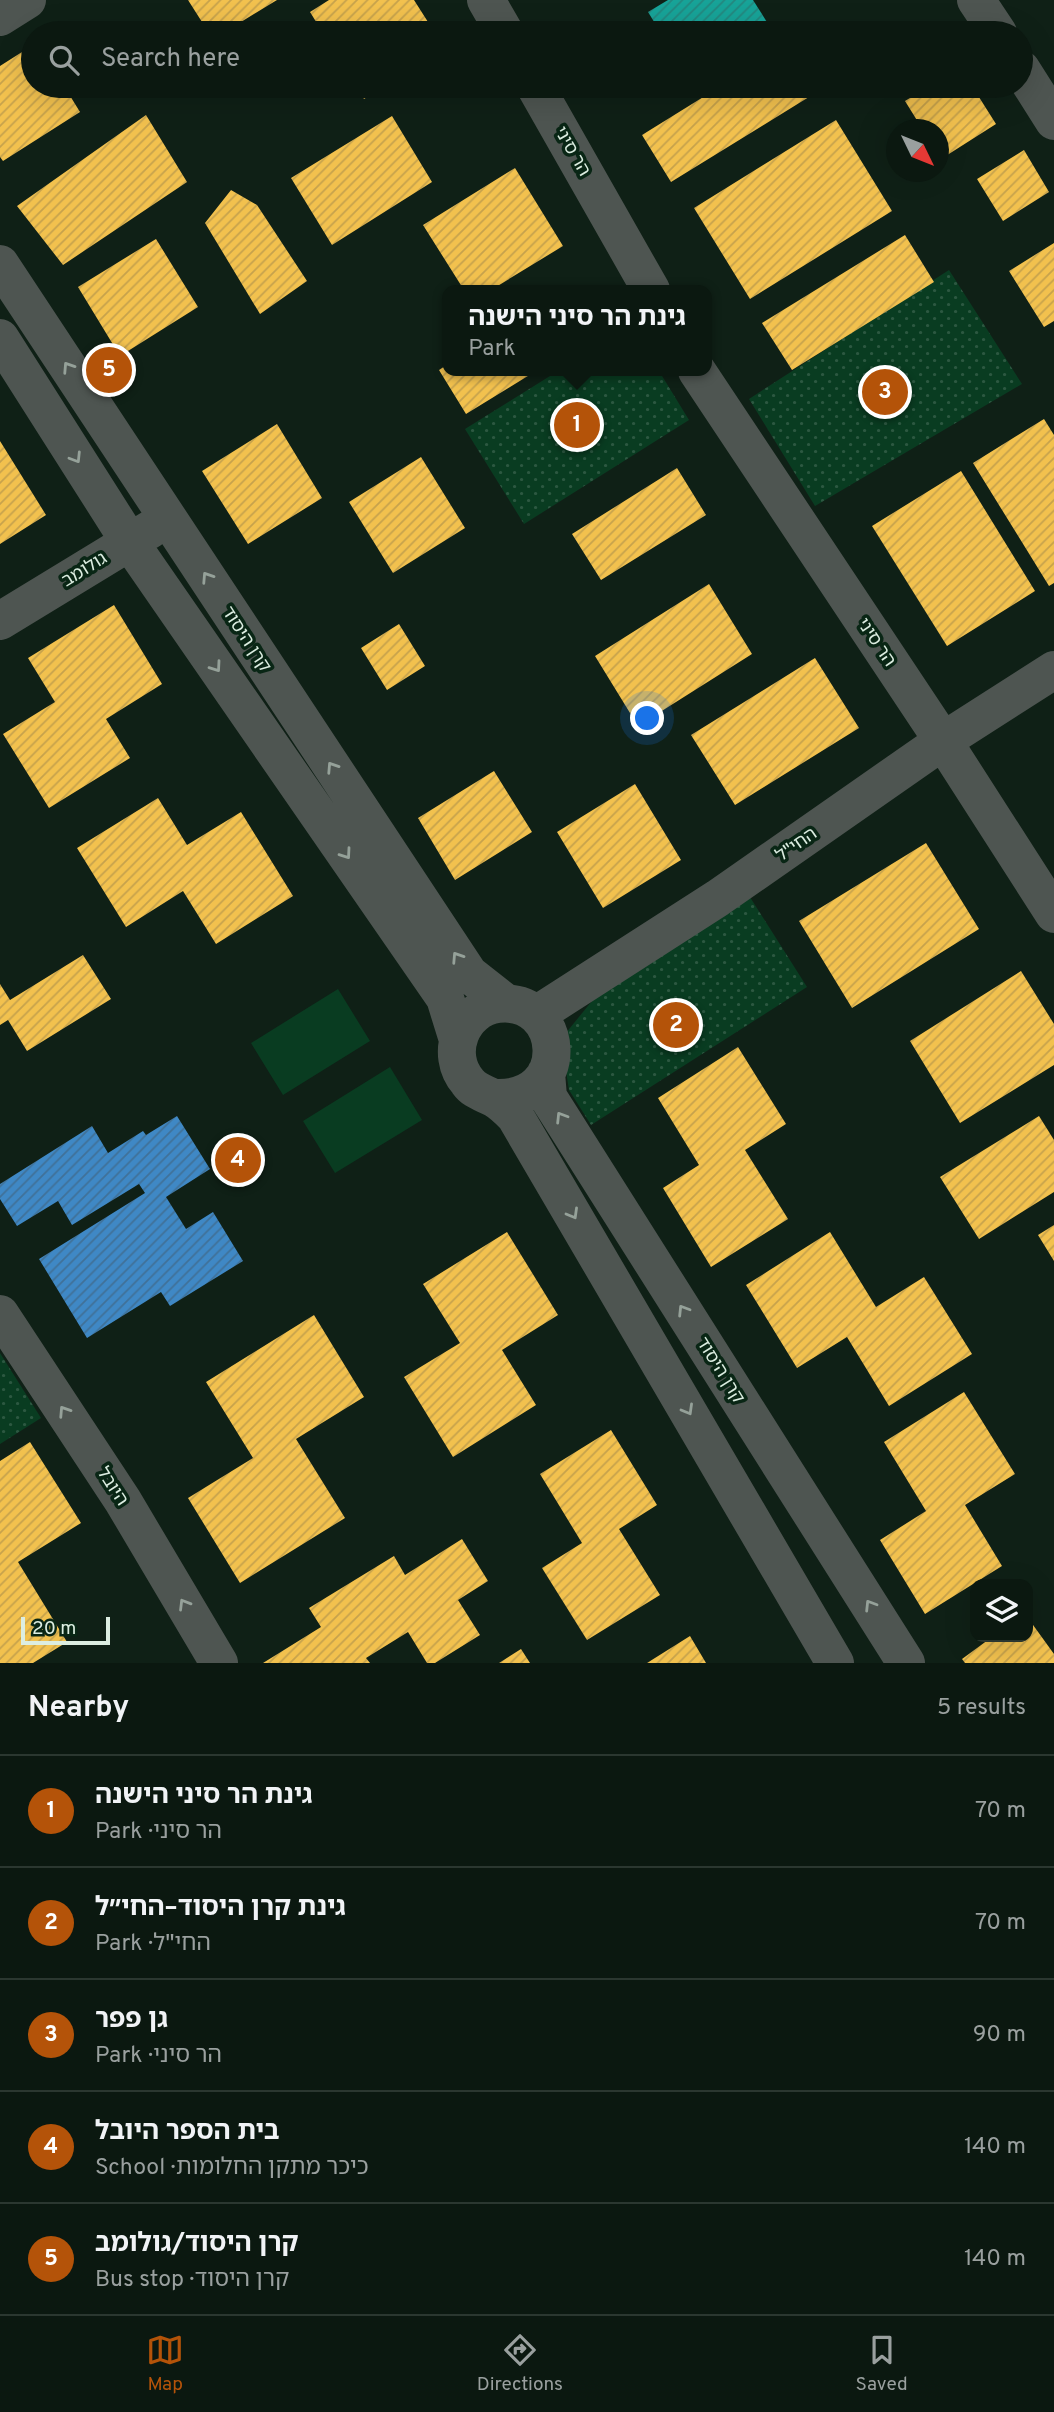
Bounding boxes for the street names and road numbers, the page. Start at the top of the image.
street label: הר סיני [548,123,595,181]
street label: גולומב [58,547,112,593]
street label: קרן היסוד [216,602,276,677]
street label: הר סיני [851,614,900,672]
street label: החי"ל [772,823,822,868]
street label: קרן היסוד [690,1333,749,1408]
street label: היובל [91,1463,133,1511]

